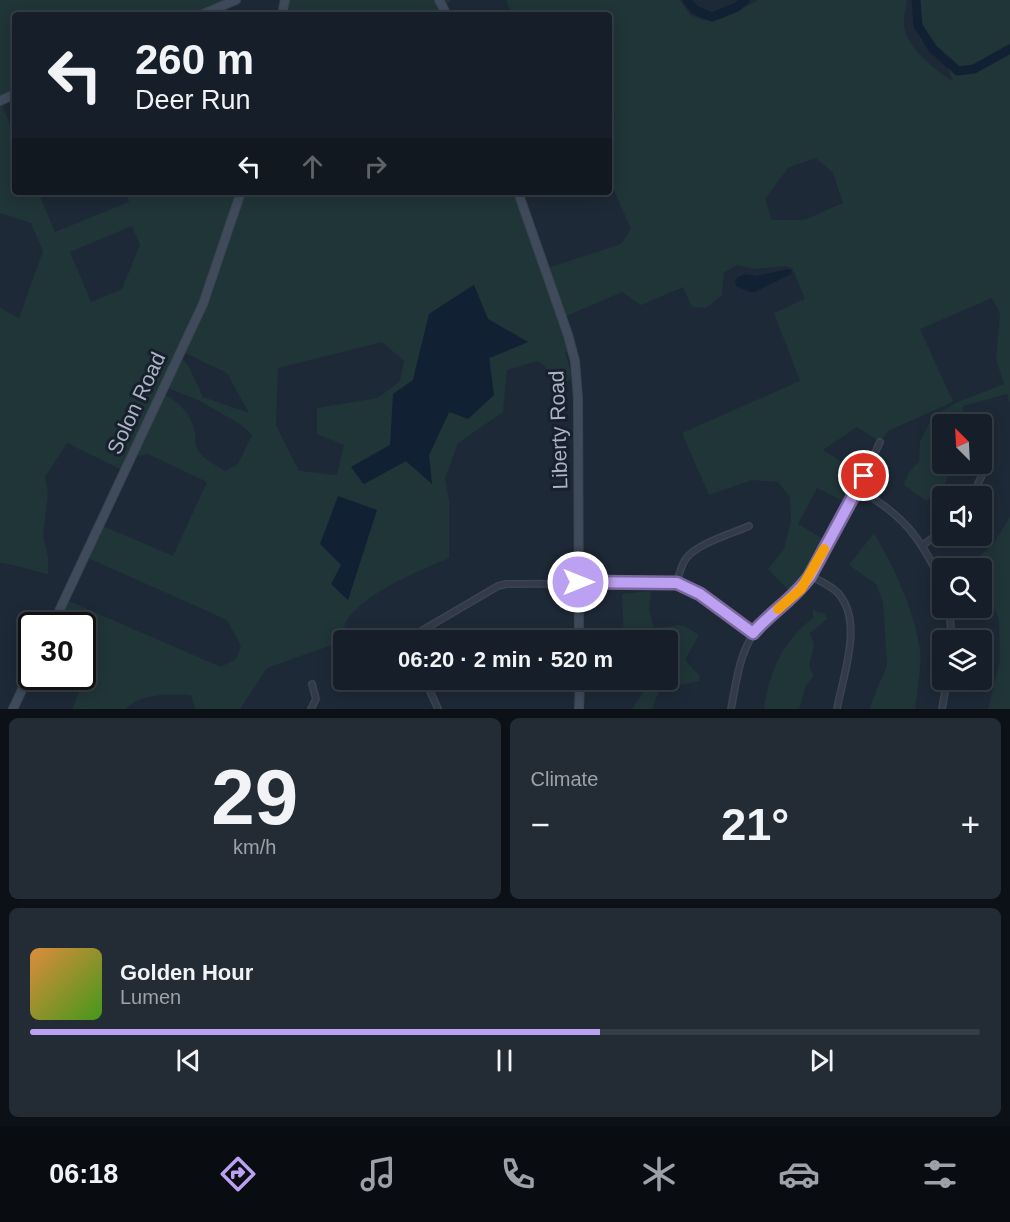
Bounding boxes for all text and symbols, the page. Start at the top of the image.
icon: left [36,36,114,114]
text: 260 m [135,36,254,83]
text: Deer Run [135,85,251,115]
icon: left [233,150,266,183]
icon: ahead [296,150,329,183]
icon: right [359,150,392,183]
street label: Solon Road [102,348,170,458]
street label: Liberty Road [544,370,572,490]
north arrow [932,414,992,474]
map controls [932,414,992,690]
pin [838,450,889,501]
icon: arrive [847,459,880,492]
button: sound [932,486,992,546]
position arrow [546,550,610,614]
button: search [932,558,992,618]
speed limit sign: 30 [18,612,96,690]
button: layers [932,630,992,690]
text: 06:20 · 2 min · 520 m [398,647,613,672]
text: 29 [211,753,298,841]
text: Climate [531,768,598,790]
text: 21° [721,799,789,850]
text: − [531,806,550,843]
text: + [961,806,980,843]
text: km/h [233,836,276,858]
text: Golden Hour [120,960,253,985]
text: Lumen [120,986,181,1008]
icon: previous [172,1044,205,1077]
icon: pause [488,1044,521,1077]
icon: next [805,1044,838,1077]
icon: directions [217,1153,259,1195]
icon: music [357,1153,399,1195]
icon: phone [497,1153,539,1195]
icon: climate [638,1153,680,1195]
icon: car [778,1153,820,1195]
icon: filters [919,1153,961,1195]
text: 06:18 [49,1159,118,1189]

